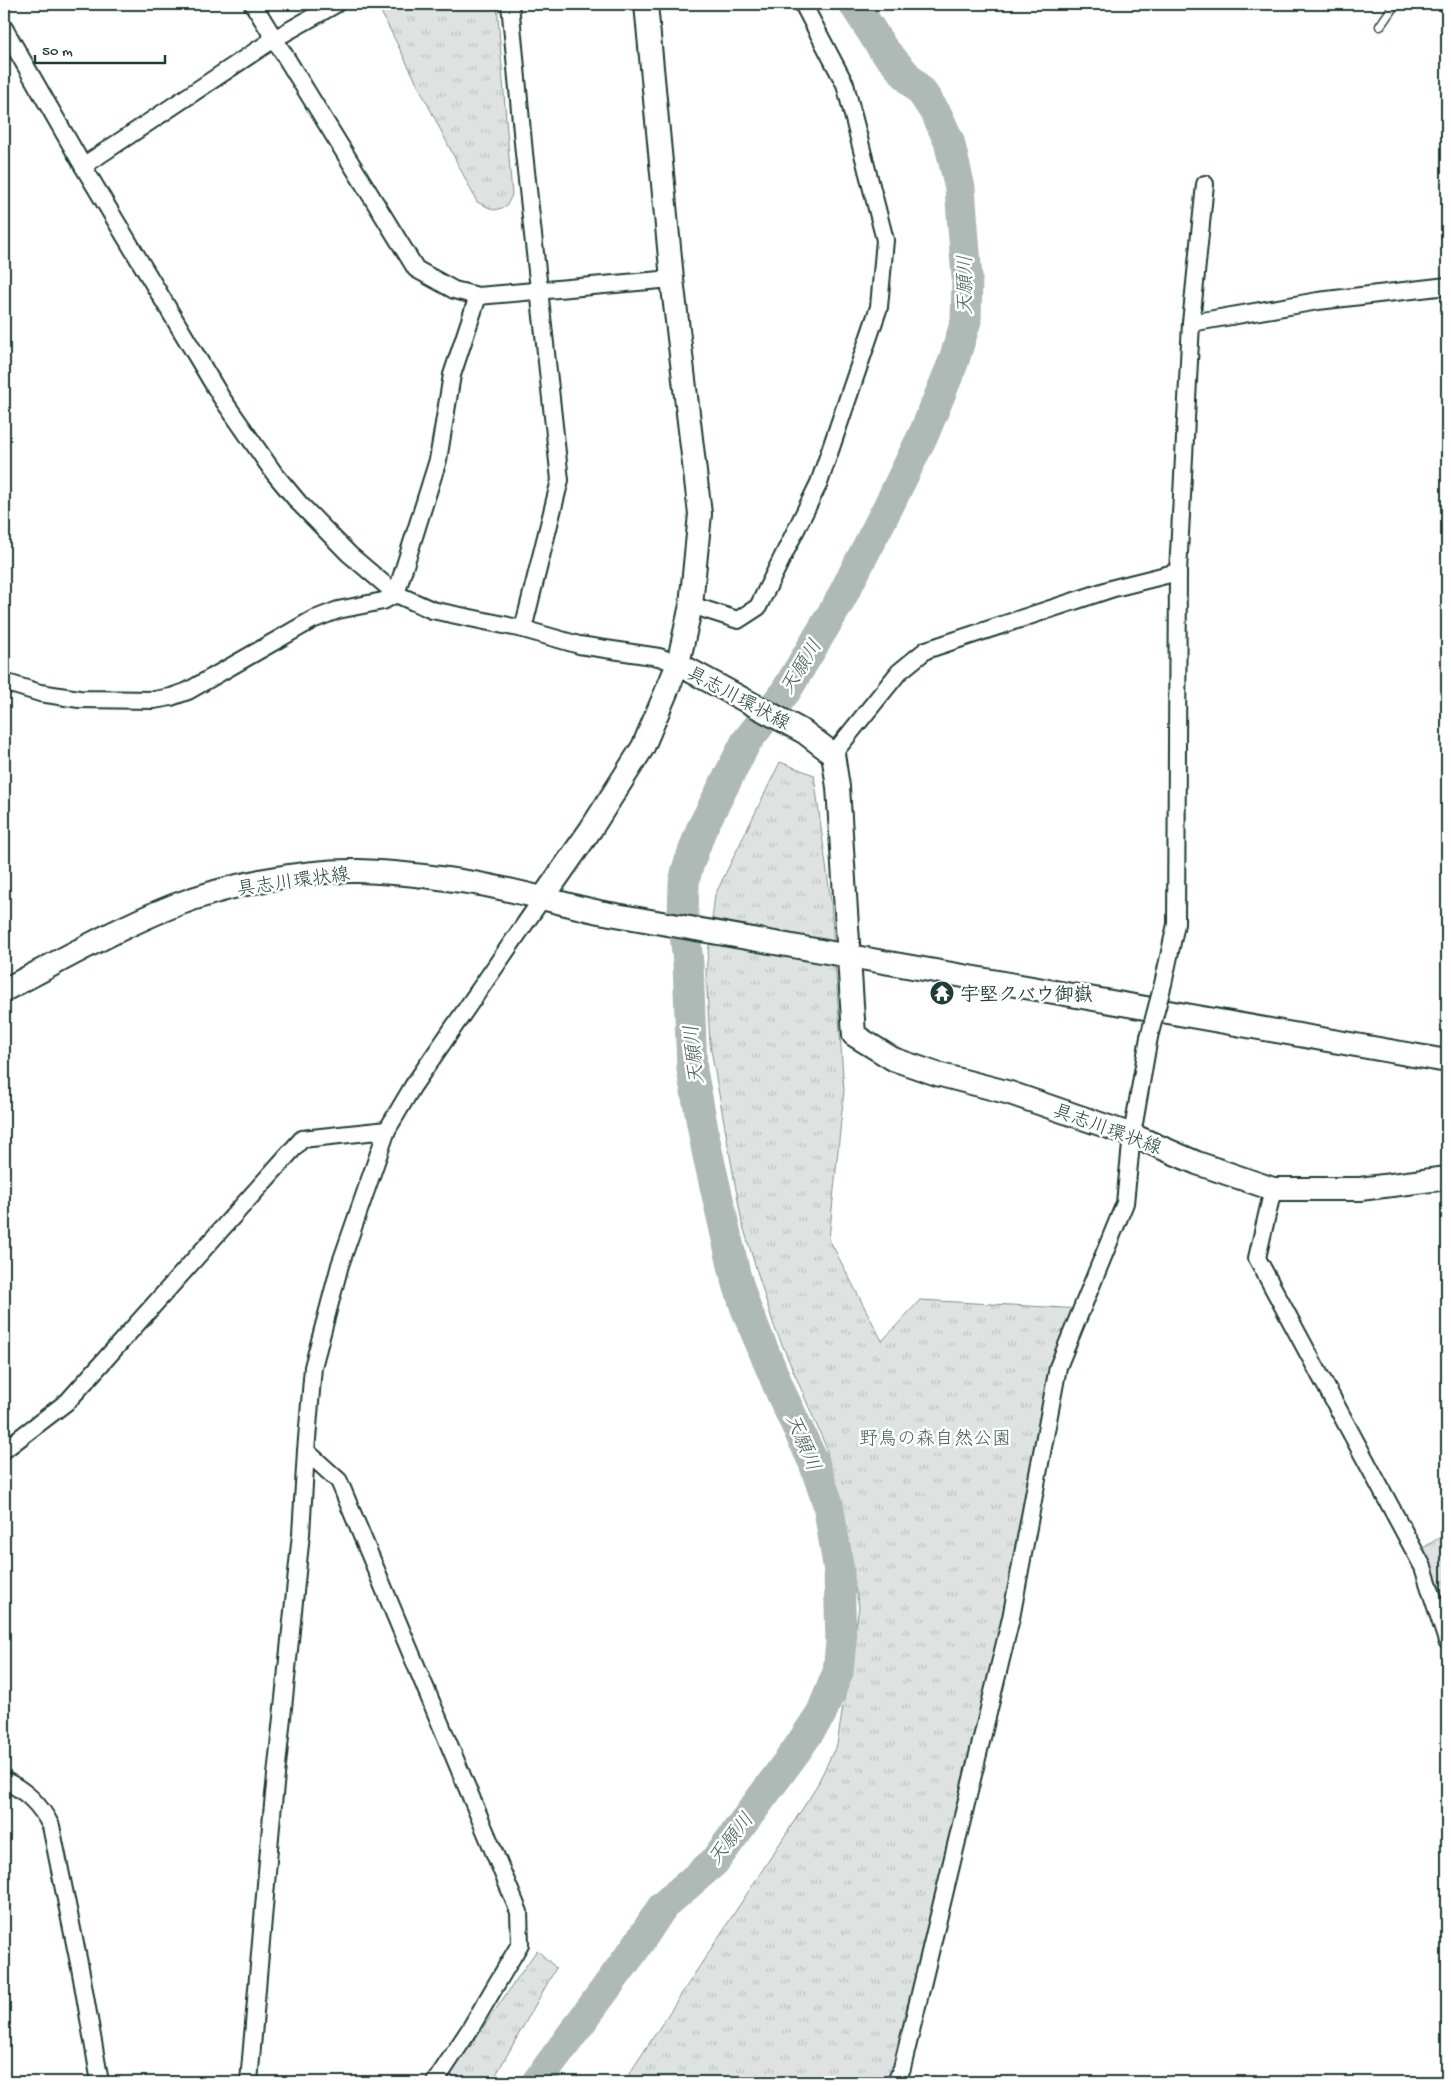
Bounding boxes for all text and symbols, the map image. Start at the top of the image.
scale bar [35,32,165,64]
text: 50 m [42,43,73,61]
water label: 天願川 [955,255,979,315]
water label: 天願川 [776,636,829,699]
street label: 具志川環状線 [682,662,794,737]
street label: 具志川環状線 [235,863,352,903]
temple icon: 宇堅クバウ御嶽 [929,980,955,1006]
place label: 宇堅クバウ御嶽 [960,984,1093,1008]
water label: 天願川 [681,1024,711,1086]
street label: 具志川環状線 [1049,1100,1165,1162]
water label: 天願川 [778,1411,824,1475]
park label: 野鳥の森自然公園 [859,1428,1011,1452]
water label: 天願川 [704,1809,760,1871]

